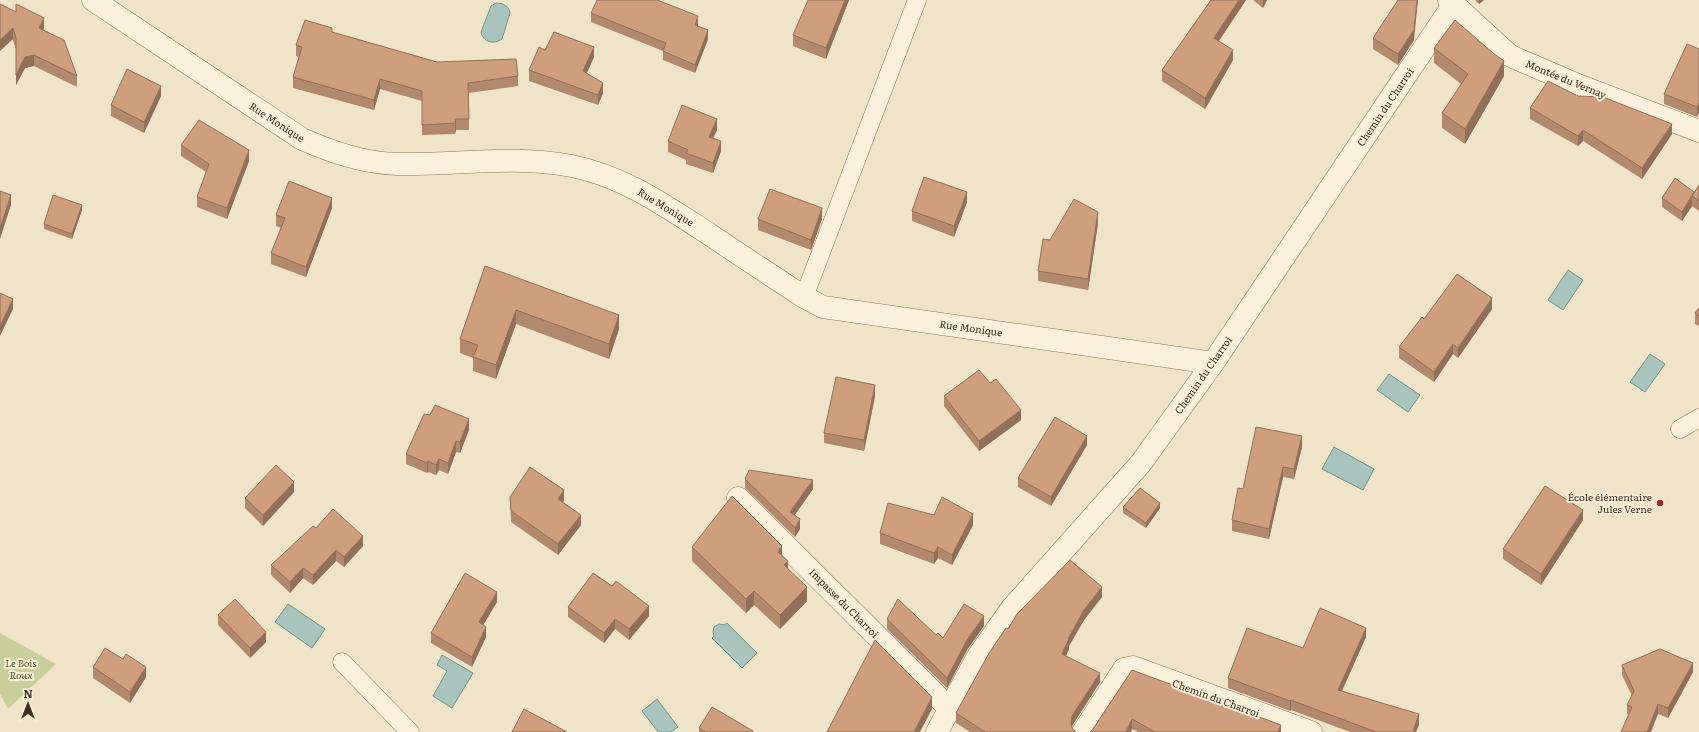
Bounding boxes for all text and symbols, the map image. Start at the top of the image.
street label: Montée du Vernay [1523,55,1609,102]
street label: Chemin du Charroi [1353,64,1417,149]
street label: Rue Monique [247,98,308,145]
street label: Rue Monique [635,184,697,229]
street label: Rue Monique [939,316,1003,339]
street label: Chemin du Charroi [1170,332,1235,417]
place label: École élémentaire Jules Verne [1568,489,1652,516]
marker: École élémentaire Jules Verne [1655,498,1665,508]
street label: Impasse du Charroi [806,564,883,641]
park label: Le Bois Roux [5,655,37,682]
street label: Chemin du Charroi [1170,675,1263,721]
north arrow [8,684,48,724]
text: N [23,685,33,701]

